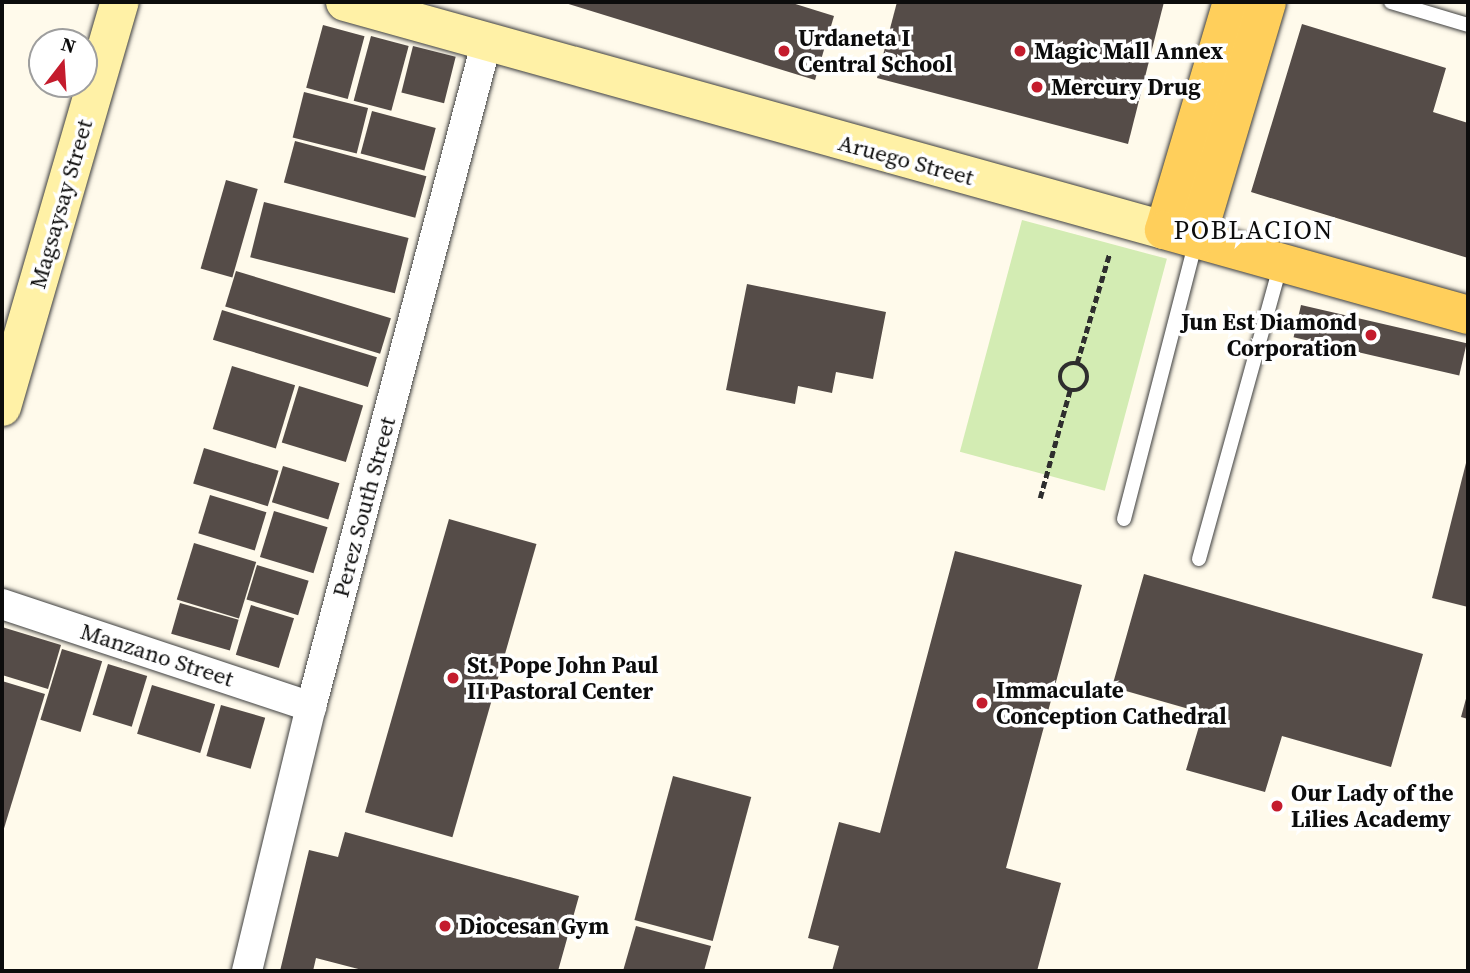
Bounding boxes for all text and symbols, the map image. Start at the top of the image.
place label: Urdaneta I Central School [798,24,953,78]
north arrow [28,28,98,98]
text: N [58,30,79,59]
place label: Magic Mall Annex [1034,37,1223,65]
marker: Urdaneta I Central School [776,43,792,59]
marker: Magic Mall Annex [1012,43,1028,59]
place label: Mercury Drug [1051,73,1201,101]
marker: Mercury Drug [1029,79,1045,95]
street label: Magsaysay Street [24,116,98,292]
street label: Aruego Street [835,129,977,191]
district label: POBLACION [1175,215,1333,247]
place label: Jun Est Diamond Corporation [1181,308,1357,362]
marker: Jun Est Diamond Corporation [1363,327,1379,343]
street label: Perez South Street [327,414,401,600]
street label: Manzano Street [77,617,237,693]
place label: St. Pope John Paul II Pastoral Center [467,651,659,705]
marker: St. Pope John Paul II Pastoral Center [445,670,461,686]
place label: Immaculate Conception Cathedral [996,676,1227,730]
marker: Immaculate Conception Cathedral [974,695,990,711]
place label: Our Lady of the Lilies Academy [1291,779,1454,833]
marker: Our Lady of the Lilies Academy [1269,798,1285,814]
place label: Diocesan Gym [459,912,609,940]
marker: Diocesan Gym [437,918,453,934]

